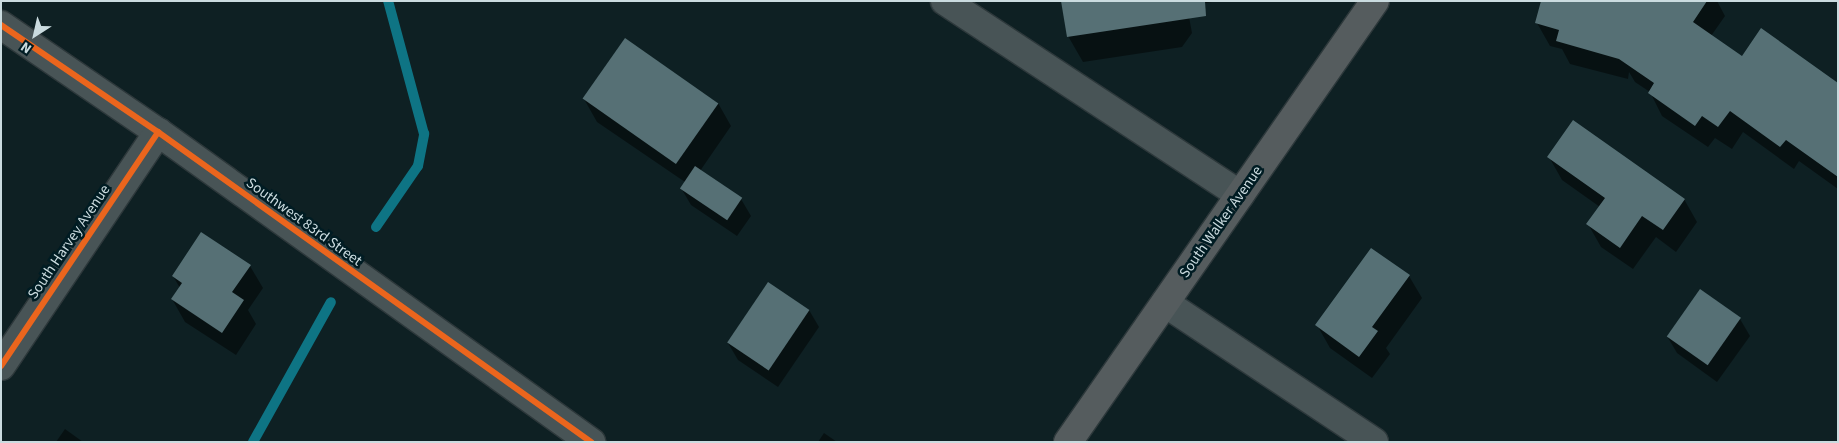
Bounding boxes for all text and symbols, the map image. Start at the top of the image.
north arrow [10,10,60,60]
text: N [17,36,36,58]
street label: South Walker Avenue [1176,163,1266,281]
street label: Southwest 83rd Street [243,174,365,270]
street label: South Harvey Avenue [24,181,114,303]

